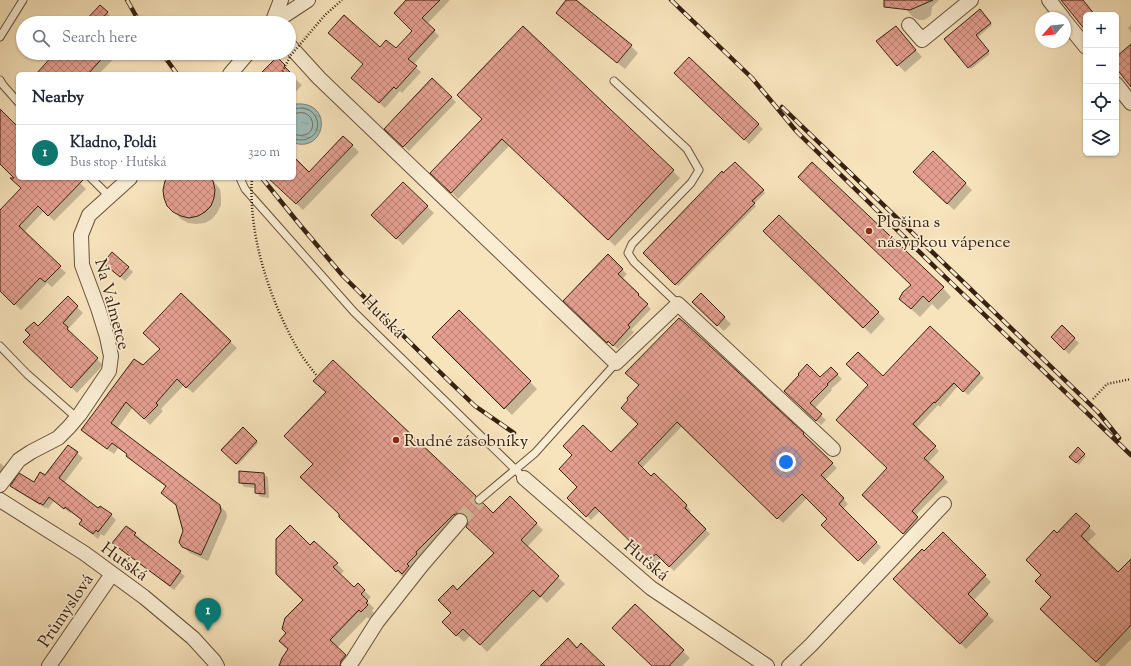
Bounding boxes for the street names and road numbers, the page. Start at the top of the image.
street label: Na Valmetce [87,256,135,353]
street label: Huťská [355,290,410,345]
street label: Huťská [618,535,674,588]
street label: Huťská [95,537,152,588]
street label: Průmyslová [33,569,100,653]

